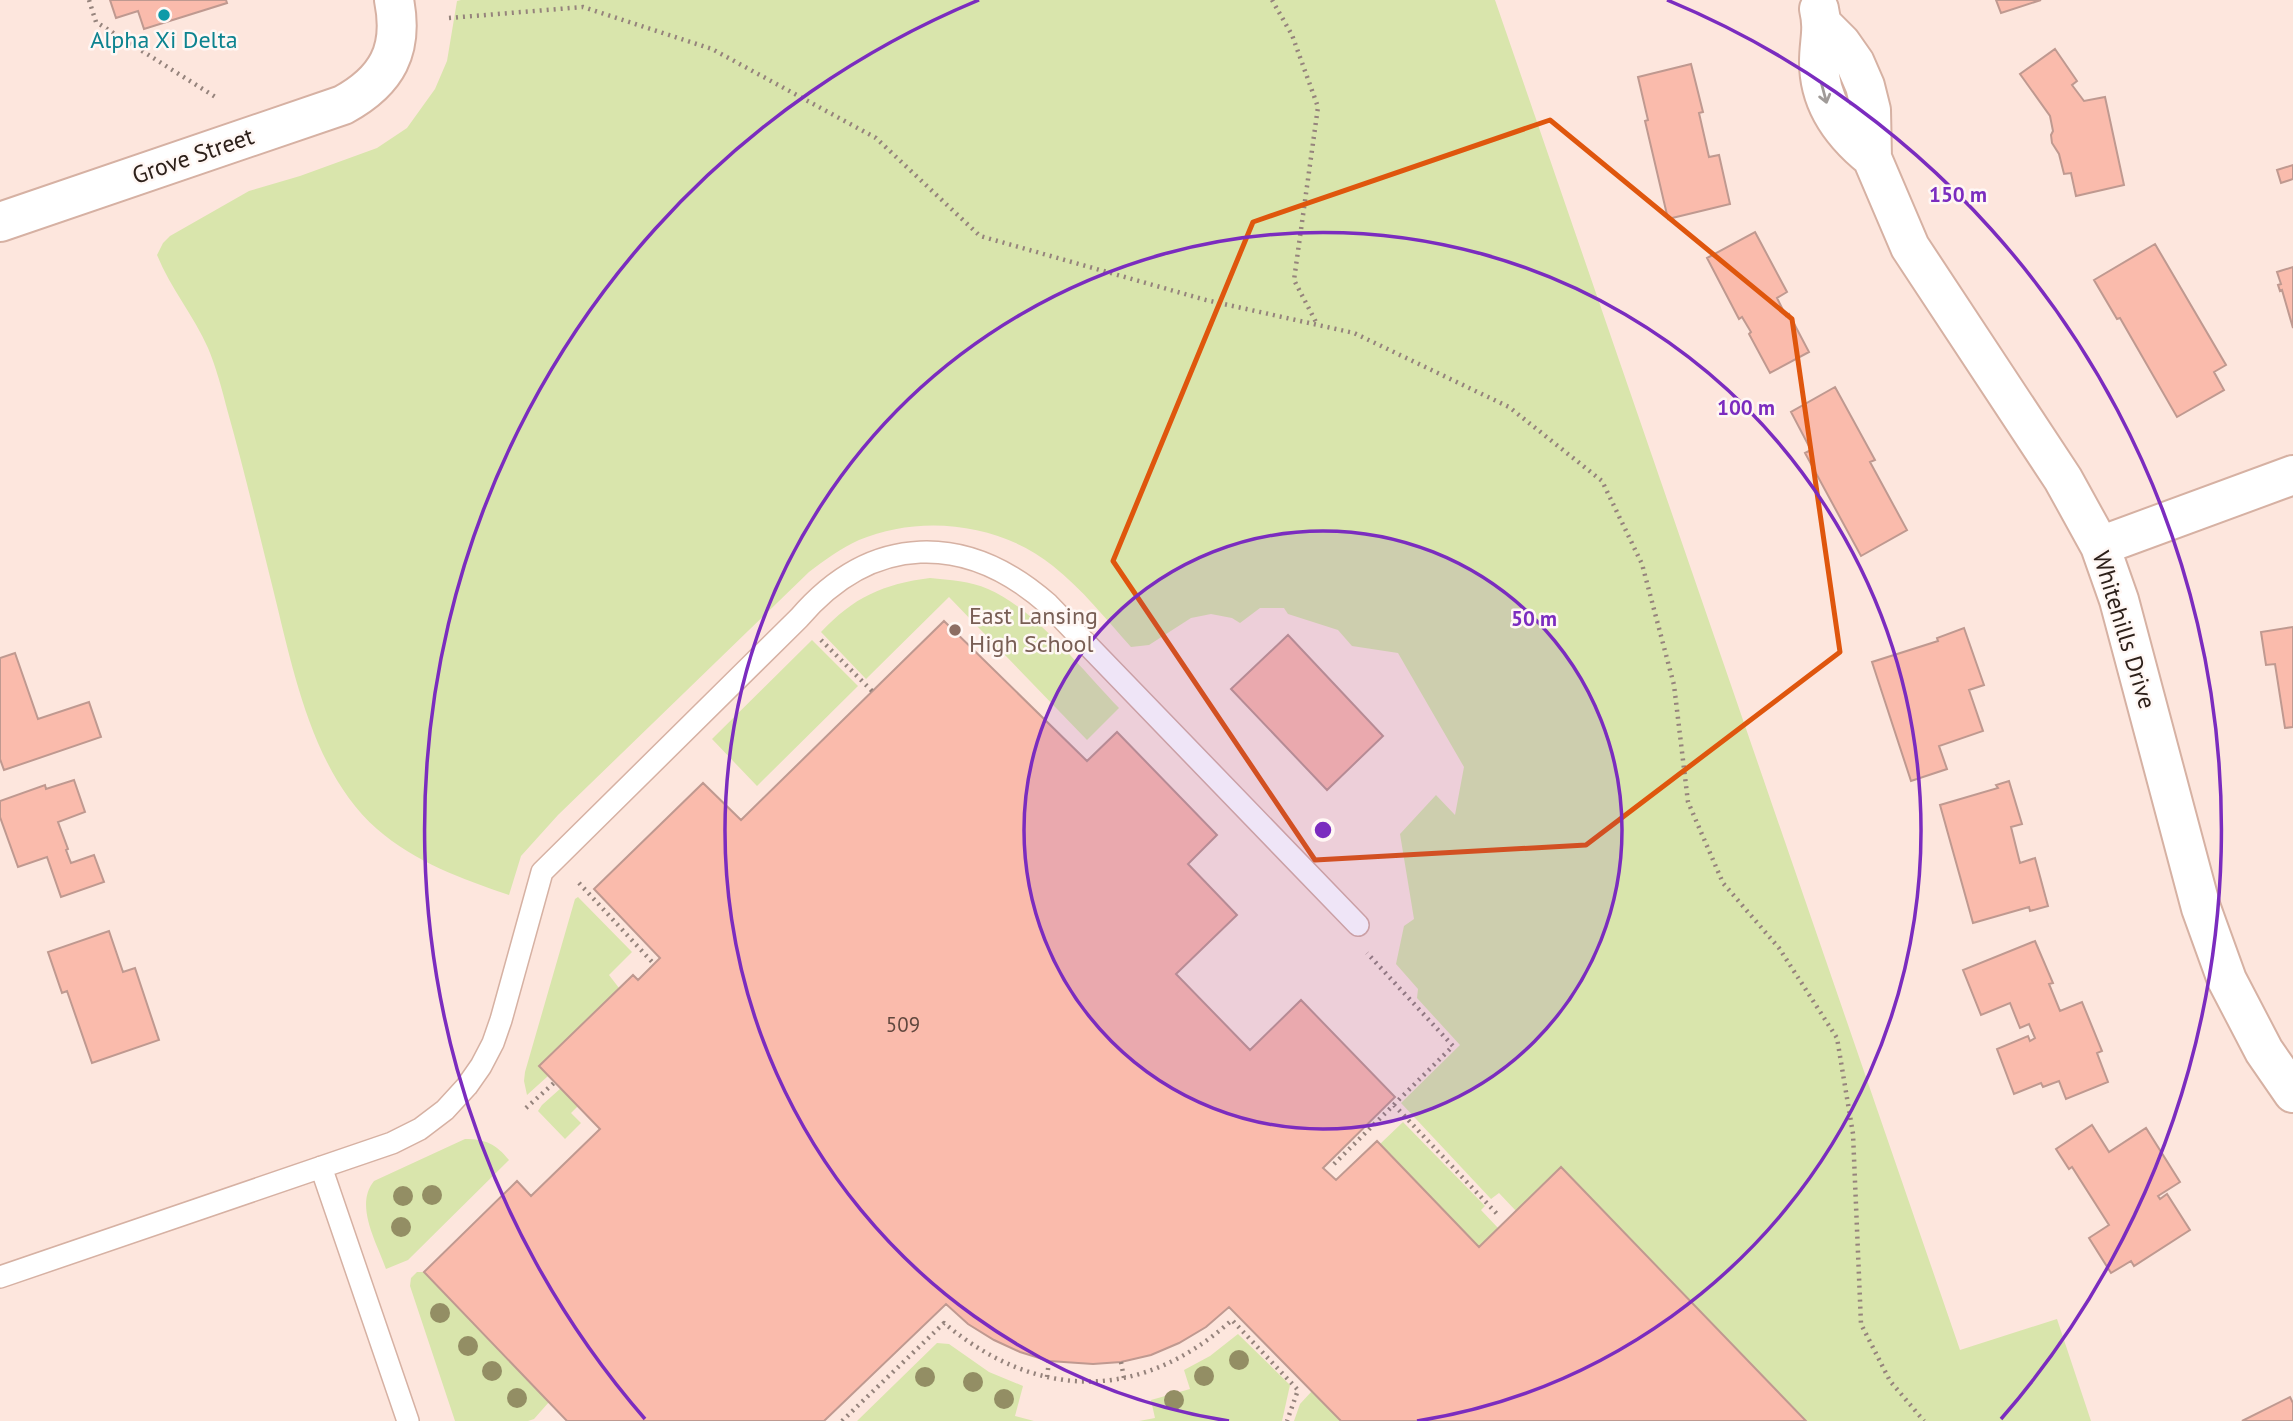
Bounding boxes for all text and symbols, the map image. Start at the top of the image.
marker: Alpha Xi Delta [156,7,172,23]
place label: Alpha Xi Delta [90,24,238,55]
one-way arrow [1819,82,1832,104]
street label: Grove Street [128,120,258,191]
text: 150 m [1929,181,1987,208]
text: 100 m [1717,394,1775,421]
street label: Whitehills Drive [2086,547,2163,713]
place label: East Lansing High School [969,600,1098,659]
text: 50 m [1511,605,1557,632]
marker: East Lansing High School [947,622,963,638]
centre of rings [1311,818,1335,842]
house number: 509 [886,1011,920,1038]

